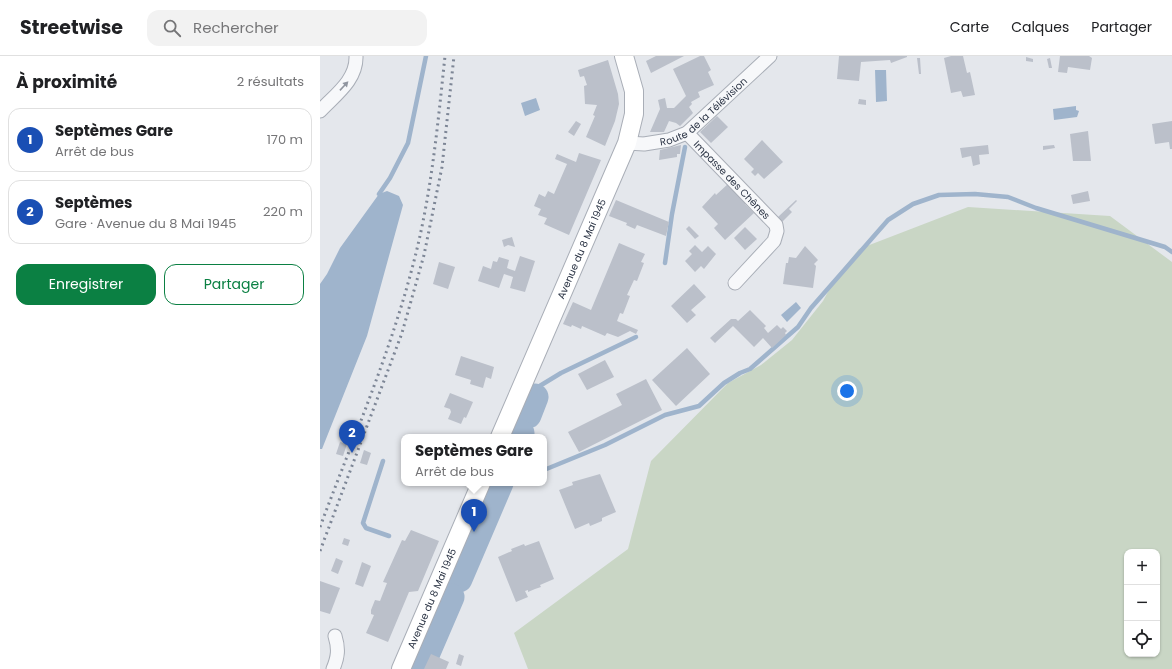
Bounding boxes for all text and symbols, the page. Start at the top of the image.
search box [147,10,427,46]
text: Streetwise [20,14,123,41]
icon: search [161,17,183,39]
text: Rechercher [193,17,279,38]
text: Carte [950,17,989,37]
text: Calques [1011,17,1069,37]
text: Partager [1091,17,1152,37]
text: À proximité [16,70,117,94]
text: 2 résultats [237,72,304,91]
street label: Route de la Télévision [659,74,751,149]
one-way arrow [339,81,348,91]
text: Septèmes Gare [55,120,173,141]
text: 1 [28,130,32,149]
text: 170 m [267,130,303,149]
street label: Impasse des Chênes [690,137,774,223]
text: Arrêt de bus [55,142,134,161]
text: Septèmes [55,192,132,213]
street label: Avenue du 8 Mai 1945 [554,197,610,301]
text: 2 [26,202,34,221]
text: 220 m [263,202,303,221]
text: Gare · Avenue du 8 Mai 1945 [55,214,236,233]
button: Enregistrer [16,264,156,305]
button: Partager [164,264,304,305]
your location [837,381,857,401]
pin: 2 [339,420,365,453]
popup [401,434,547,486]
text: Septèmes Gare [415,440,533,461]
text: Arrêt de bus [415,462,494,481]
pin: 1 [461,499,487,532]
street label: Avenue du 8 Mai 1945 [404,546,460,651]
map controls [1124,549,1160,657]
button: + [1124,549,1160,585]
button: − [1124,585,1160,621]
button: locate [1124,621,1160,657]

